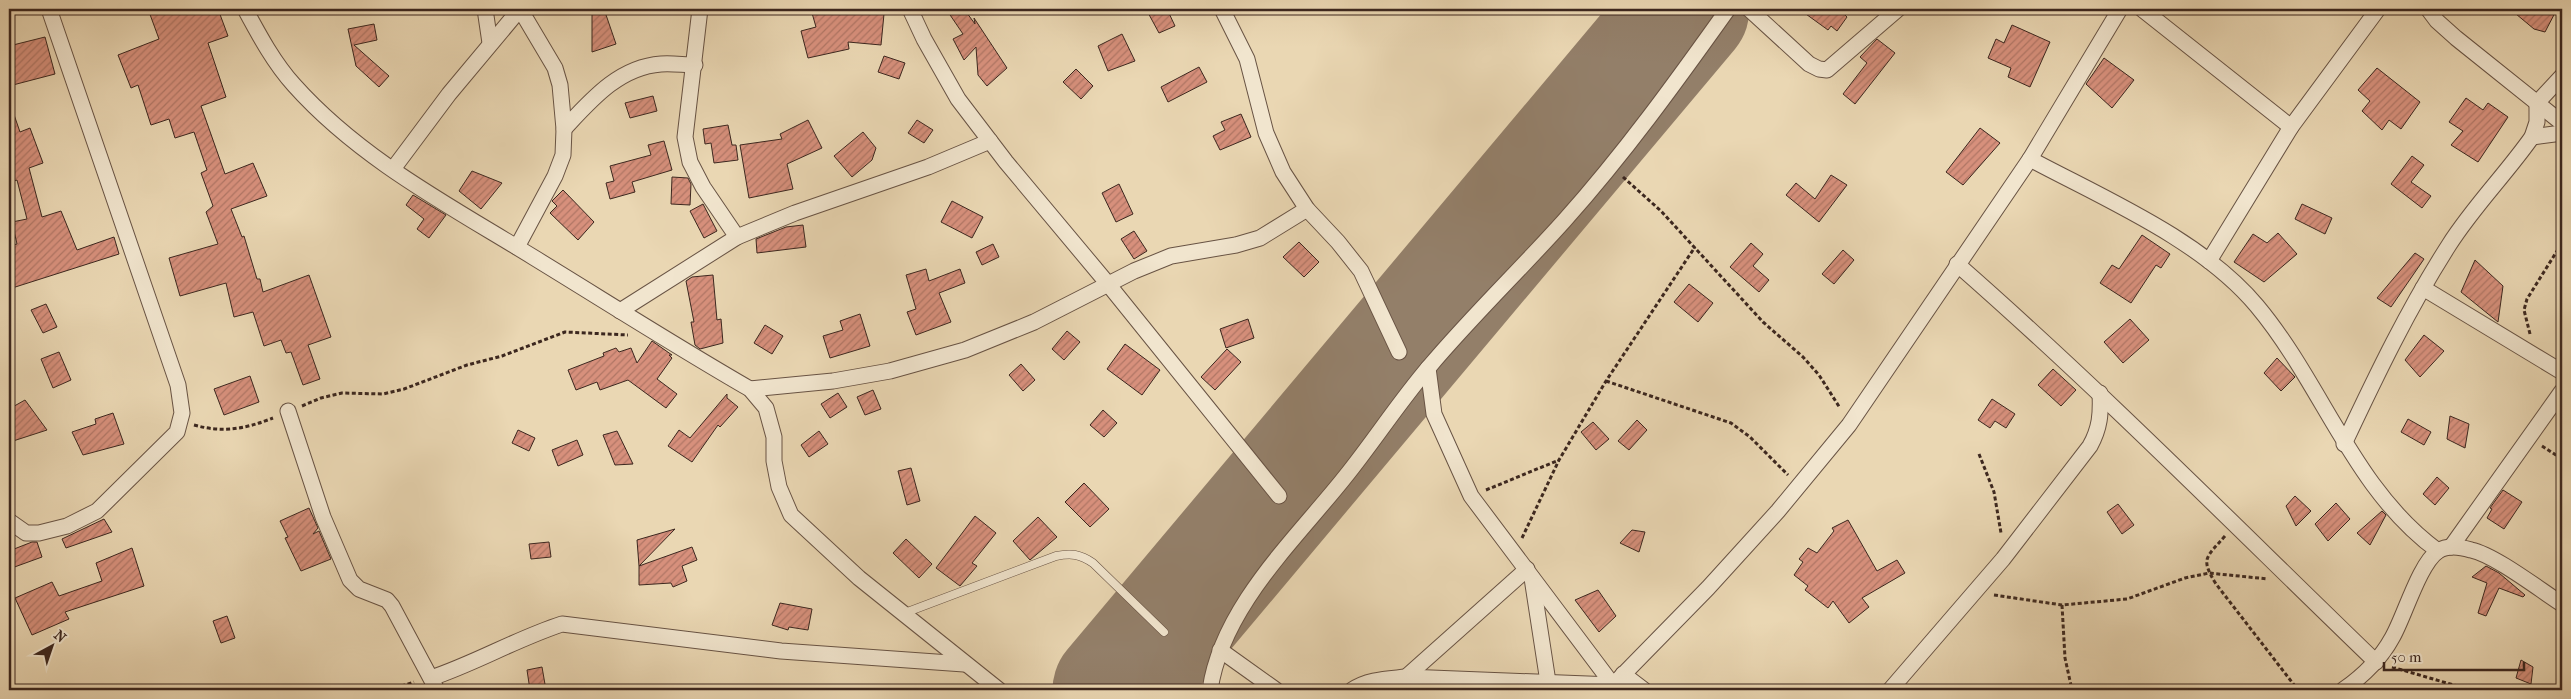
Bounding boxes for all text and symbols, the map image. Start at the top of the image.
north arrow [28,622,78,672]
text: N [51,626,70,647]
scale bar [2384,639,2524,671]
text: 50 m [2391,648,2422,666]

